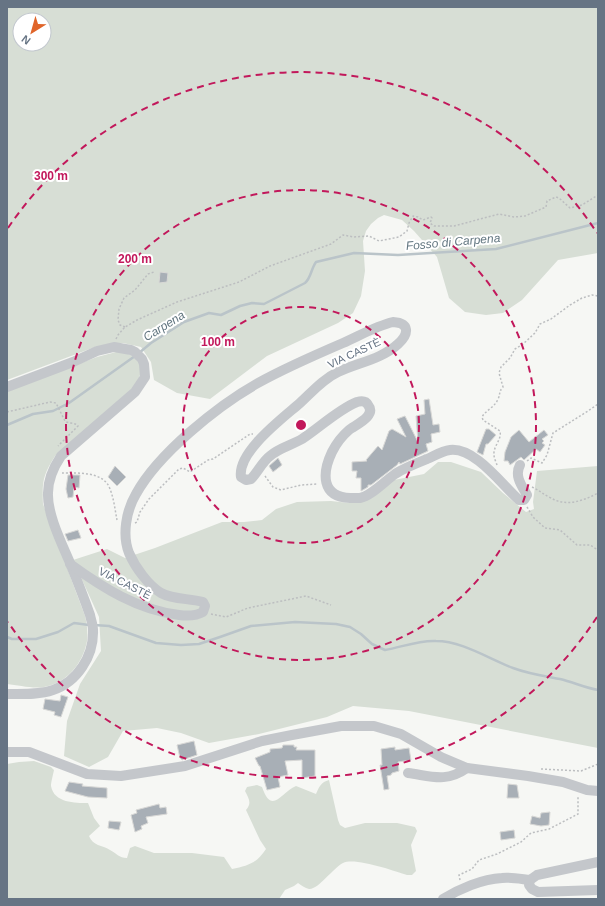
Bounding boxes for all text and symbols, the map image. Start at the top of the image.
north arrow [12,12,52,52]
text: N [19,33,33,47]
text: 300 m [34,169,68,183]
water label: Fosso di Carpena [405,231,501,253]
text: 200 m [118,252,152,266]
water label: Carpena [141,308,188,344]
text: 100 m [201,335,235,349]
street label: VIA CASTÈ [326,336,382,370]
centre of rings [294,418,308,432]
street label: VIA CASTÈ [97,565,153,601]

